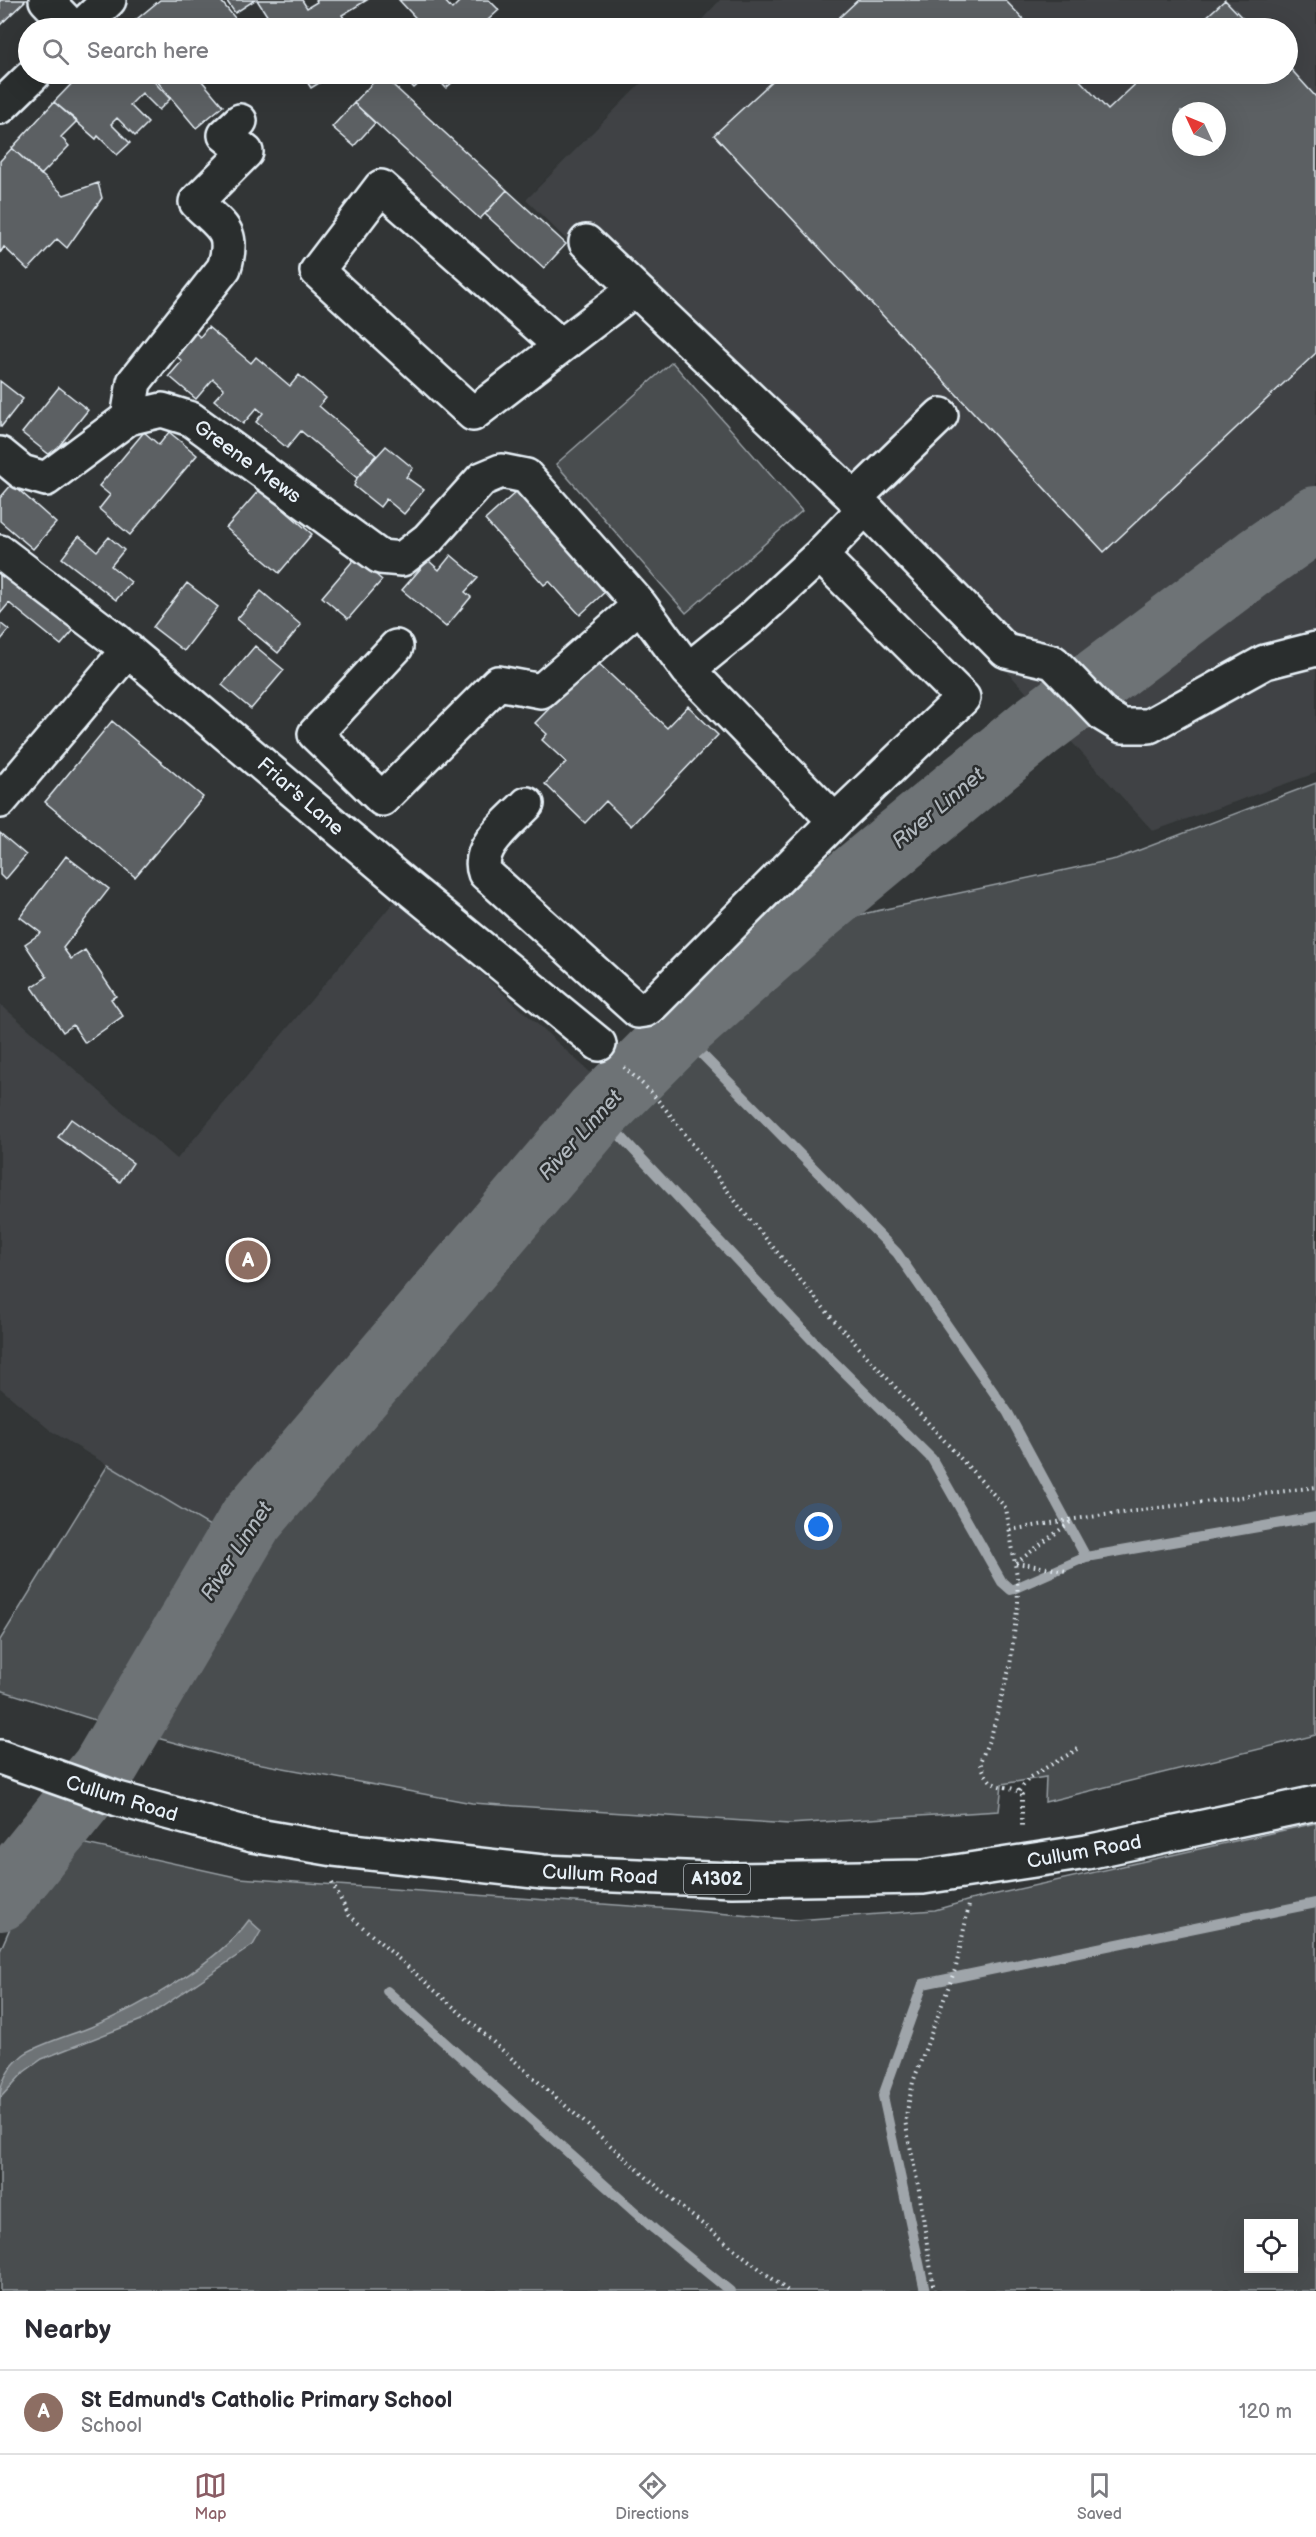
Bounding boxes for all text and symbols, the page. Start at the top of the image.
search box [18,18,1298,84]
icon: search [39,35,72,68]
text: Search here [87,38,209,65]
north arrow [1172,102,1226,156]
street label: Greene Mews [189,415,306,509]
street label: Friar's Lane [252,753,349,841]
water label: River Linnet [887,762,990,854]
water label: River Linnet [533,1085,628,1186]
pin: A [228,1238,268,1282]
water label: River Linnet [195,1497,278,1605]
your location [804,1512,833,1541]
street label: Cullum Road [63,1771,181,1827]
street label: Cullum Road [1025,1830,1143,1874]
street label: Cullum Road [542,1860,658,1890]
road number: A1302 [684,1864,750,1894]
map controls [1244,2219,1298,2273]
button: locate [1244,2219,1298,2273]
text: Nearby [24,2315,111,2346]
text: St Edmund's Catholic Primary School [81,2387,452,2414]
text: A [37,2400,50,2424]
text: 120 m [1239,2400,1292,2424]
text: School [81,2414,142,2438]
tab: Map [194,2469,227,2524]
tab: Directions [615,2469,689,2524]
tab: Saved [1077,2469,1122,2524]

